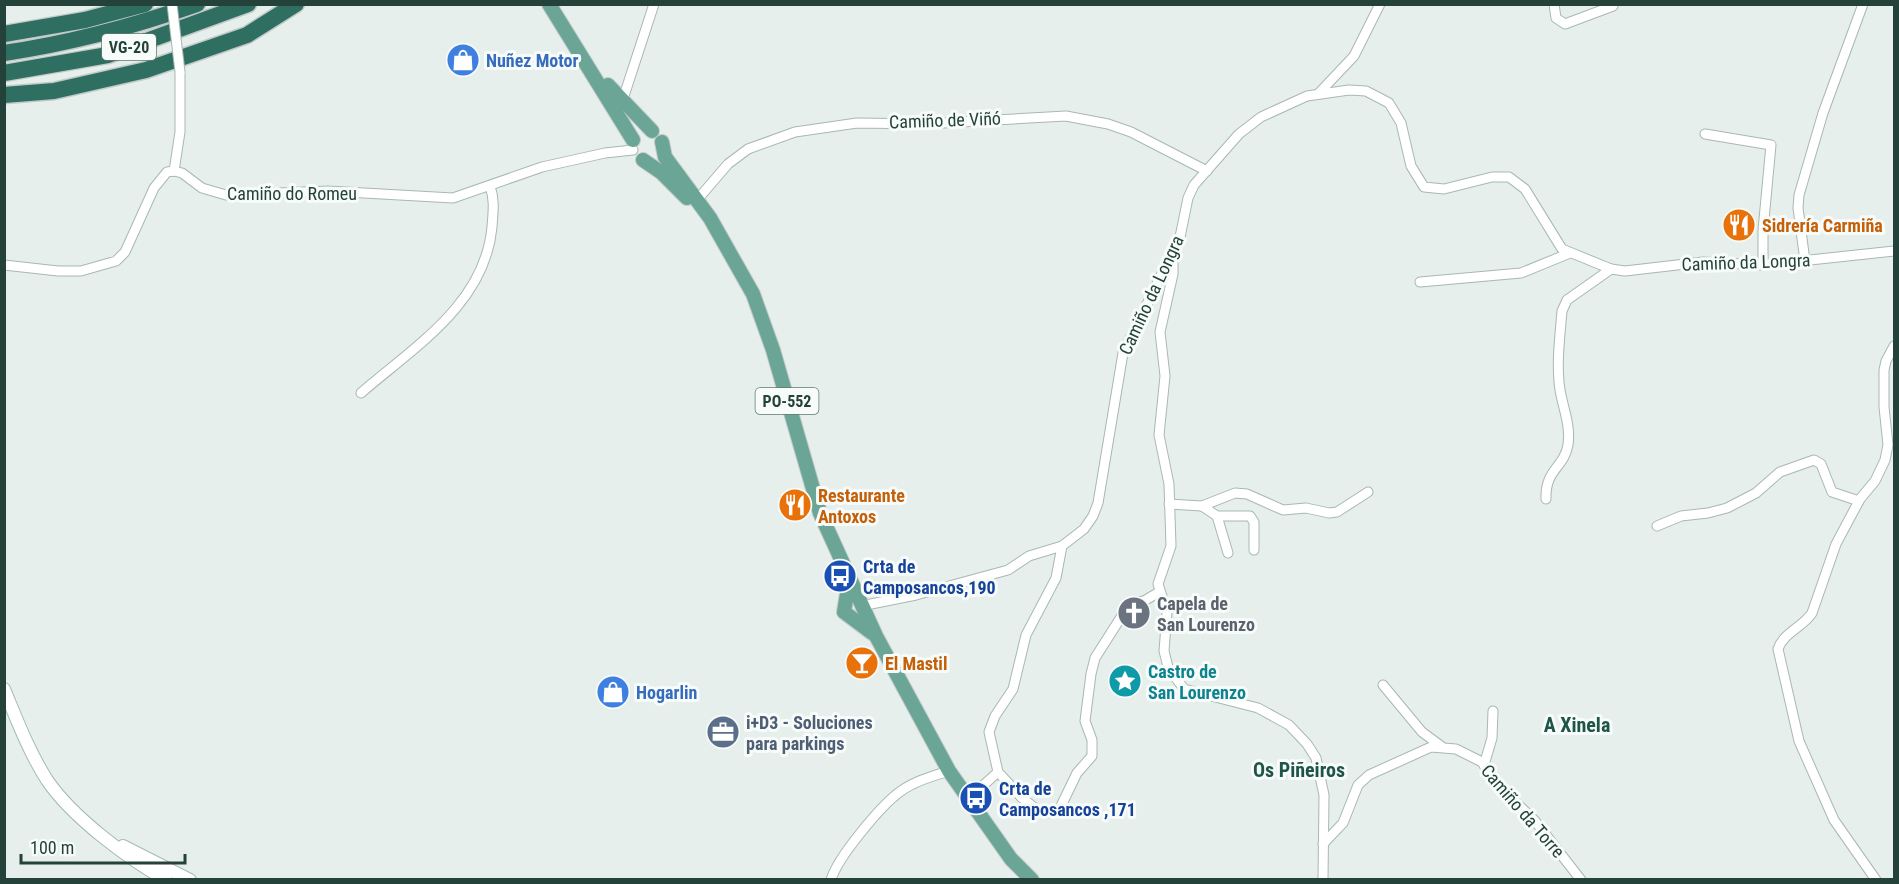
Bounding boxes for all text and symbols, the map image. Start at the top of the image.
road number: VG-20 [102,34,156,60]
shop icon: Nuñez Motor [445,42,481,78]
place label: Nuñez Motor [486,50,578,71]
street label: Camiño de Viñó [889,108,1001,132]
street label: Camiño do Romeu [227,183,357,204]
restaurant icon: Sidrería Carmiña [1721,207,1757,243]
place label: Sidrería Carmiña [1762,215,1883,236]
street label: Camiño da Longra [1114,232,1188,358]
street label: Camiño da Longra [1681,249,1811,275]
road number: PO-552 [756,388,818,414]
place label: Restaurante Antoxos [818,485,905,527]
restaurant icon: Restaurante Antoxos [777,487,813,523]
place label: Crta de Camposancos,190 [863,556,996,598]
bus stop icon: Crta de Camposancos,190 [822,558,858,594]
place label: Capela de San Lourenzo [1157,593,1255,635]
church icon: Capela de San Lourenzo [1116,595,1152,631]
bar icon: El Mastil [844,645,880,681]
place label: El Mastil [885,653,947,674]
place label: Castro de San Lourenzo [1148,661,1246,703]
place icon: Castro de San Lourenzo [1107,663,1143,699]
shop icon: Hogarlin [595,674,631,710]
place label: Hogarlin [636,682,697,703]
place label: i+D3 - Soluciones para parkings [746,712,873,754]
district label: A Xinela [1544,713,1610,737]
office icon: i+D3 - Soluciones para parkings [705,714,741,750]
district label: Os Piñeiros [1253,758,1345,782]
street label: Camiño da Torre [1477,760,1569,862]
place label: Crta de Camposancos ,171 [999,778,1136,820]
bus stop icon: Crta de Camposancos ,171 [958,780,994,816]
scale bar [21,827,184,865]
text: 100 m [30,837,74,858]

